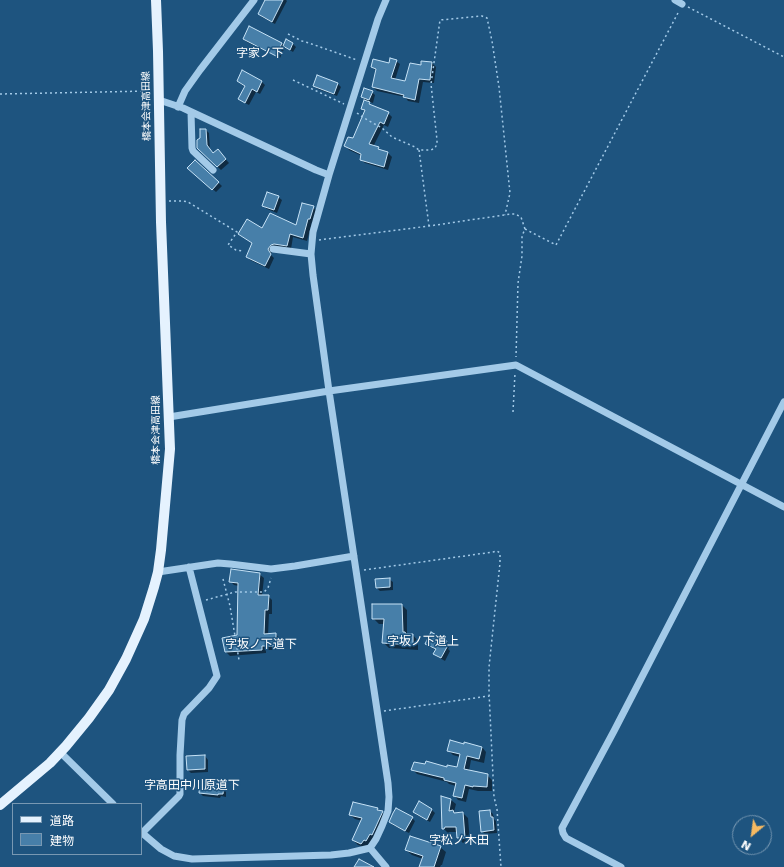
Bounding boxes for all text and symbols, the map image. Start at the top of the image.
district label: 字家ノ下 [236,47,284,61]
street label: 橋本会津高田線 [140,71,154,141]
street label: 橋本会津高田線 [150,395,162,465]
district label: 字坂ノ下道上 [387,635,459,649]
district label: 字坂ノ下道下 [225,638,297,652]
district label: 字高田中川原道下 [144,779,240,793]
legend [12,803,142,855]
text: 道路 [50,814,74,828]
north arrow [732,815,772,855]
text: 建物 [50,834,74,848]
district label: 字松ノ木田 [429,834,489,848]
text: N [739,837,754,853]

